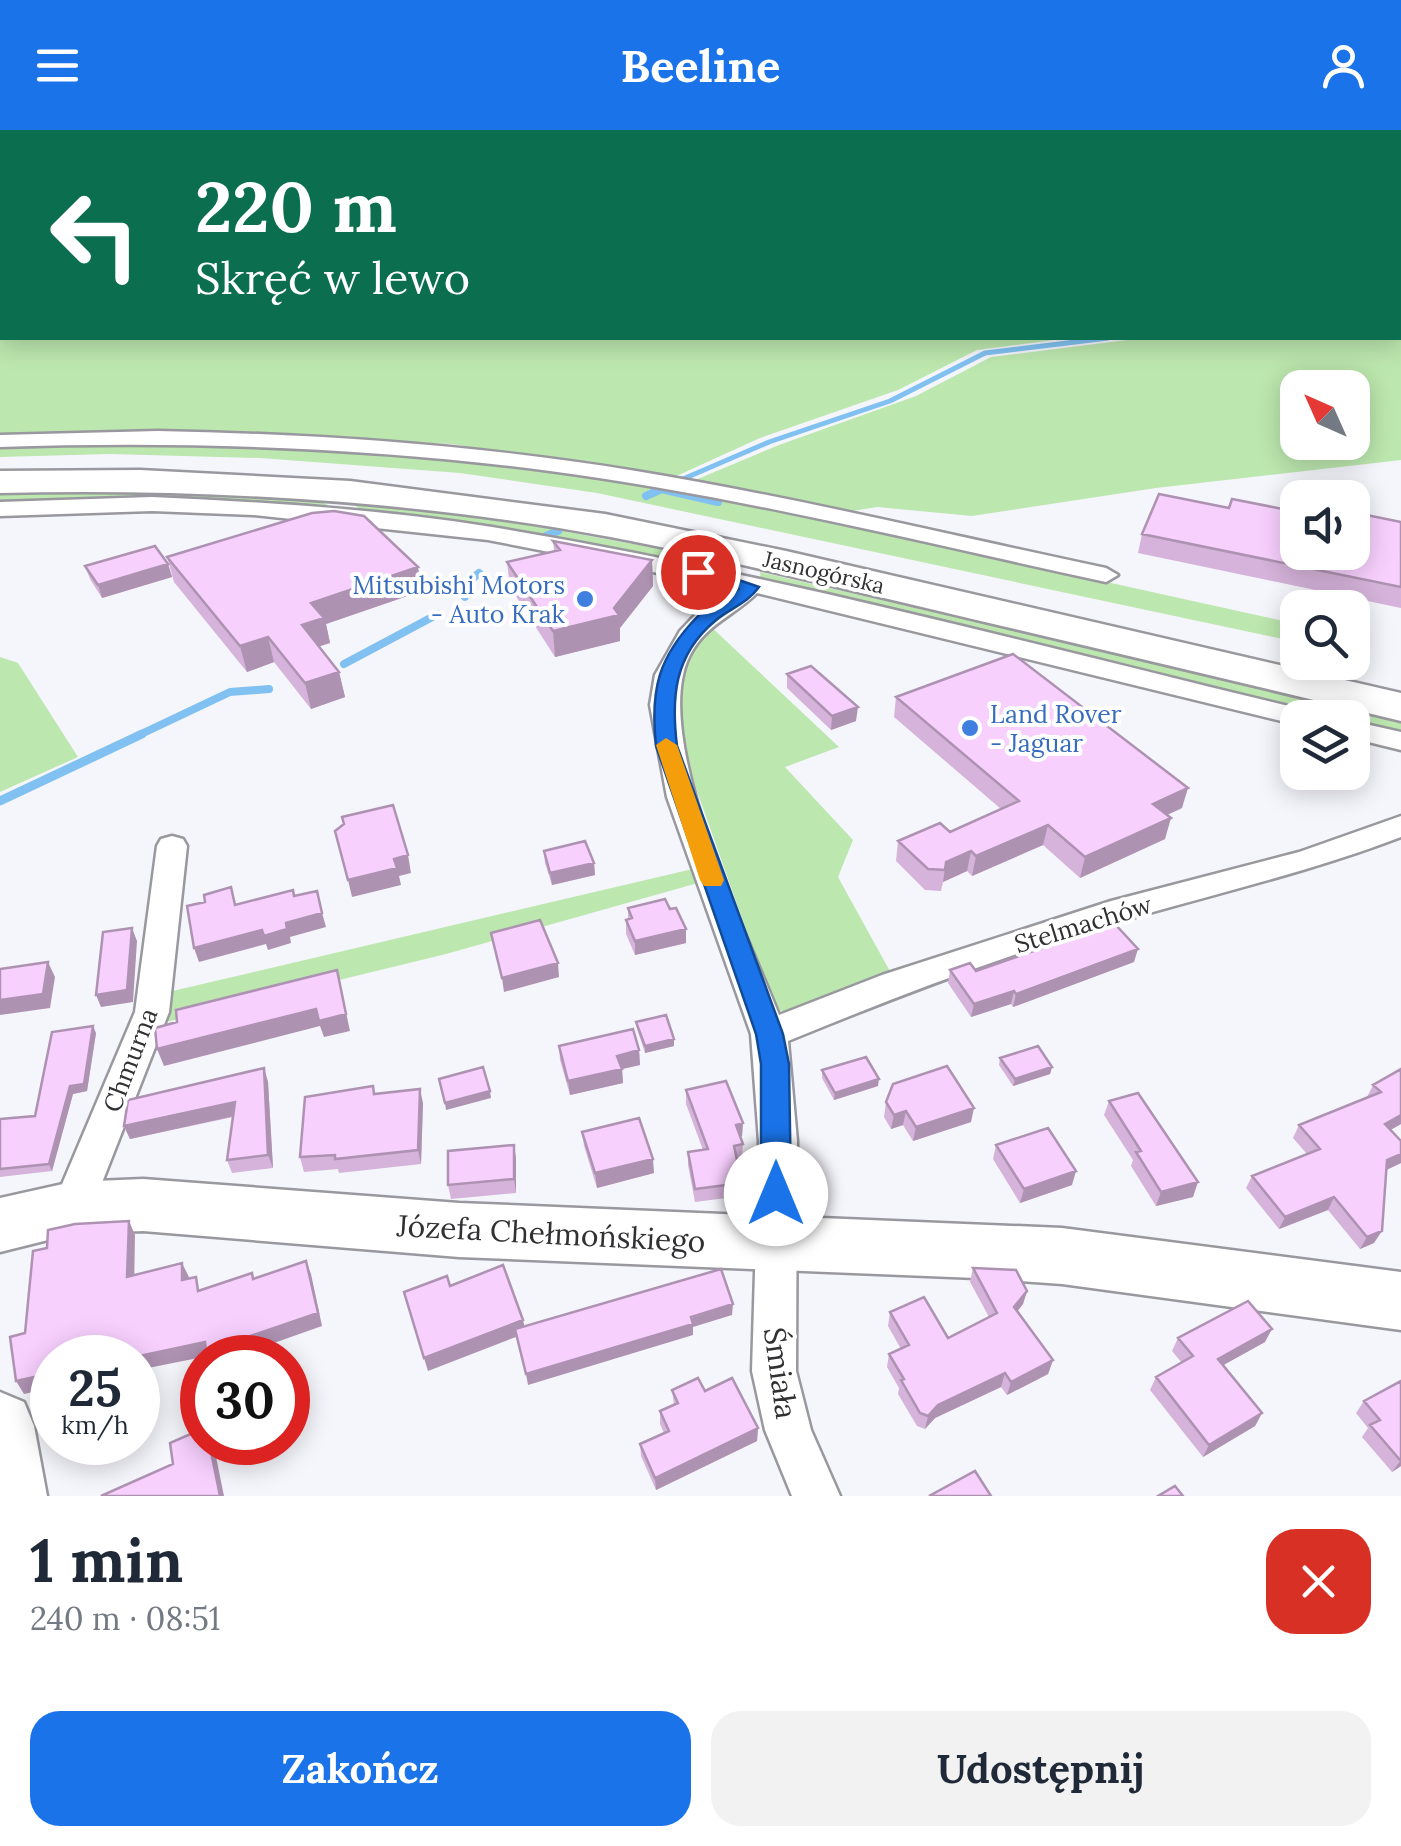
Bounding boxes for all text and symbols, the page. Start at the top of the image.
text: Beeline [621,37,780,94]
icon: menu [30,38,85,93]
icon: person [1316,38,1371,93]
text: 220 m [195,162,397,251]
icon: left [30,170,160,300]
text: Skręć w lewo [195,249,470,306]
north arrow [1280,370,1370,460]
map controls [1280,370,1370,790]
button: sound [1280,480,1370,570]
pin [656,530,741,615]
street label: Jasnogórska [760,544,887,600]
icon: arrive [671,545,726,600]
place label: Mitsubishi Motors - Auto Krak [353,569,566,630]
marker: Mitsubishi Motors - Auto Krak [574,588,596,610]
button: search [1280,590,1370,680]
place label: Land Rover - Jaguar [990,698,1122,759]
button: layers [1280,700,1370,790]
marker: Land Rover - Jaguar [959,717,981,739]
street label: Stelmachów [1010,888,1156,960]
street label: Chmurna [96,1003,164,1116]
position arrow [724,1142,828,1246]
street label: Józefa Chełmońskiego [395,1206,706,1261]
street label: Śmiała [756,1325,806,1421]
speed limit sign: 30 [180,1335,310,1465]
text: 25 [68,1356,122,1420]
text: km/h [61,1409,129,1441]
text: 1 min [30,1522,183,1598]
button: close [1266,1529,1371,1634]
text: 240 m · 08:51 [30,1598,221,1639]
button: Zakończ [30,1711,691,1826]
button: Udostępnij [711,1711,1371,1826]

